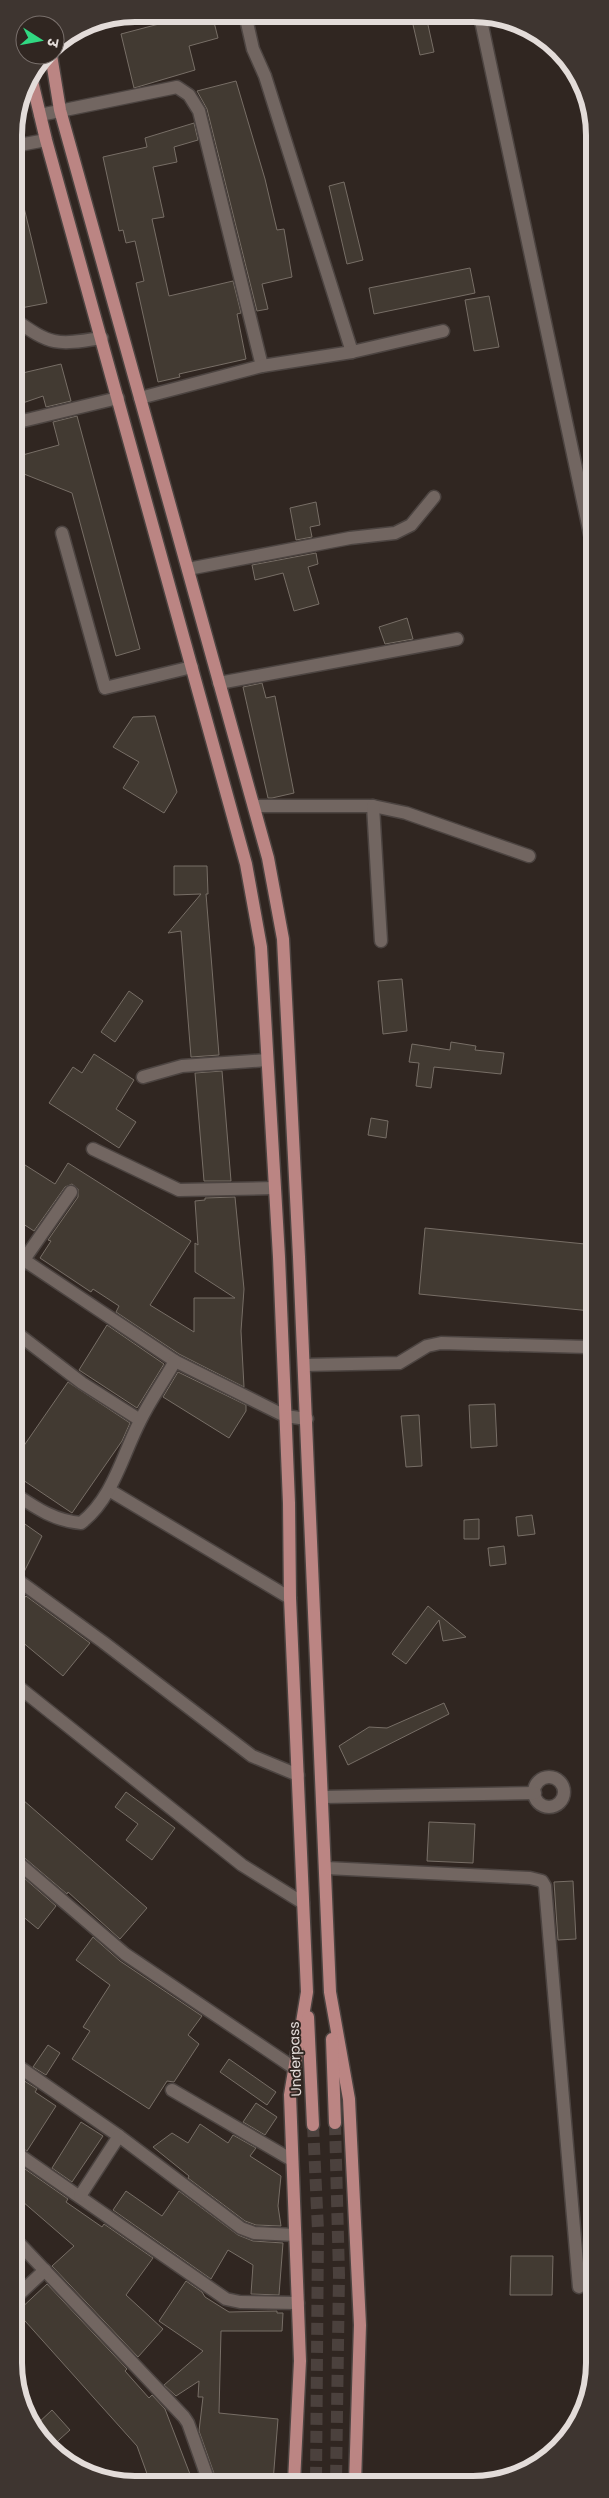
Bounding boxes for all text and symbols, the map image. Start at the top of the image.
north arrow [15,15,65,65]
text: उ [42,36,64,49]
street label: Underpass [284,2021,306,2097]

